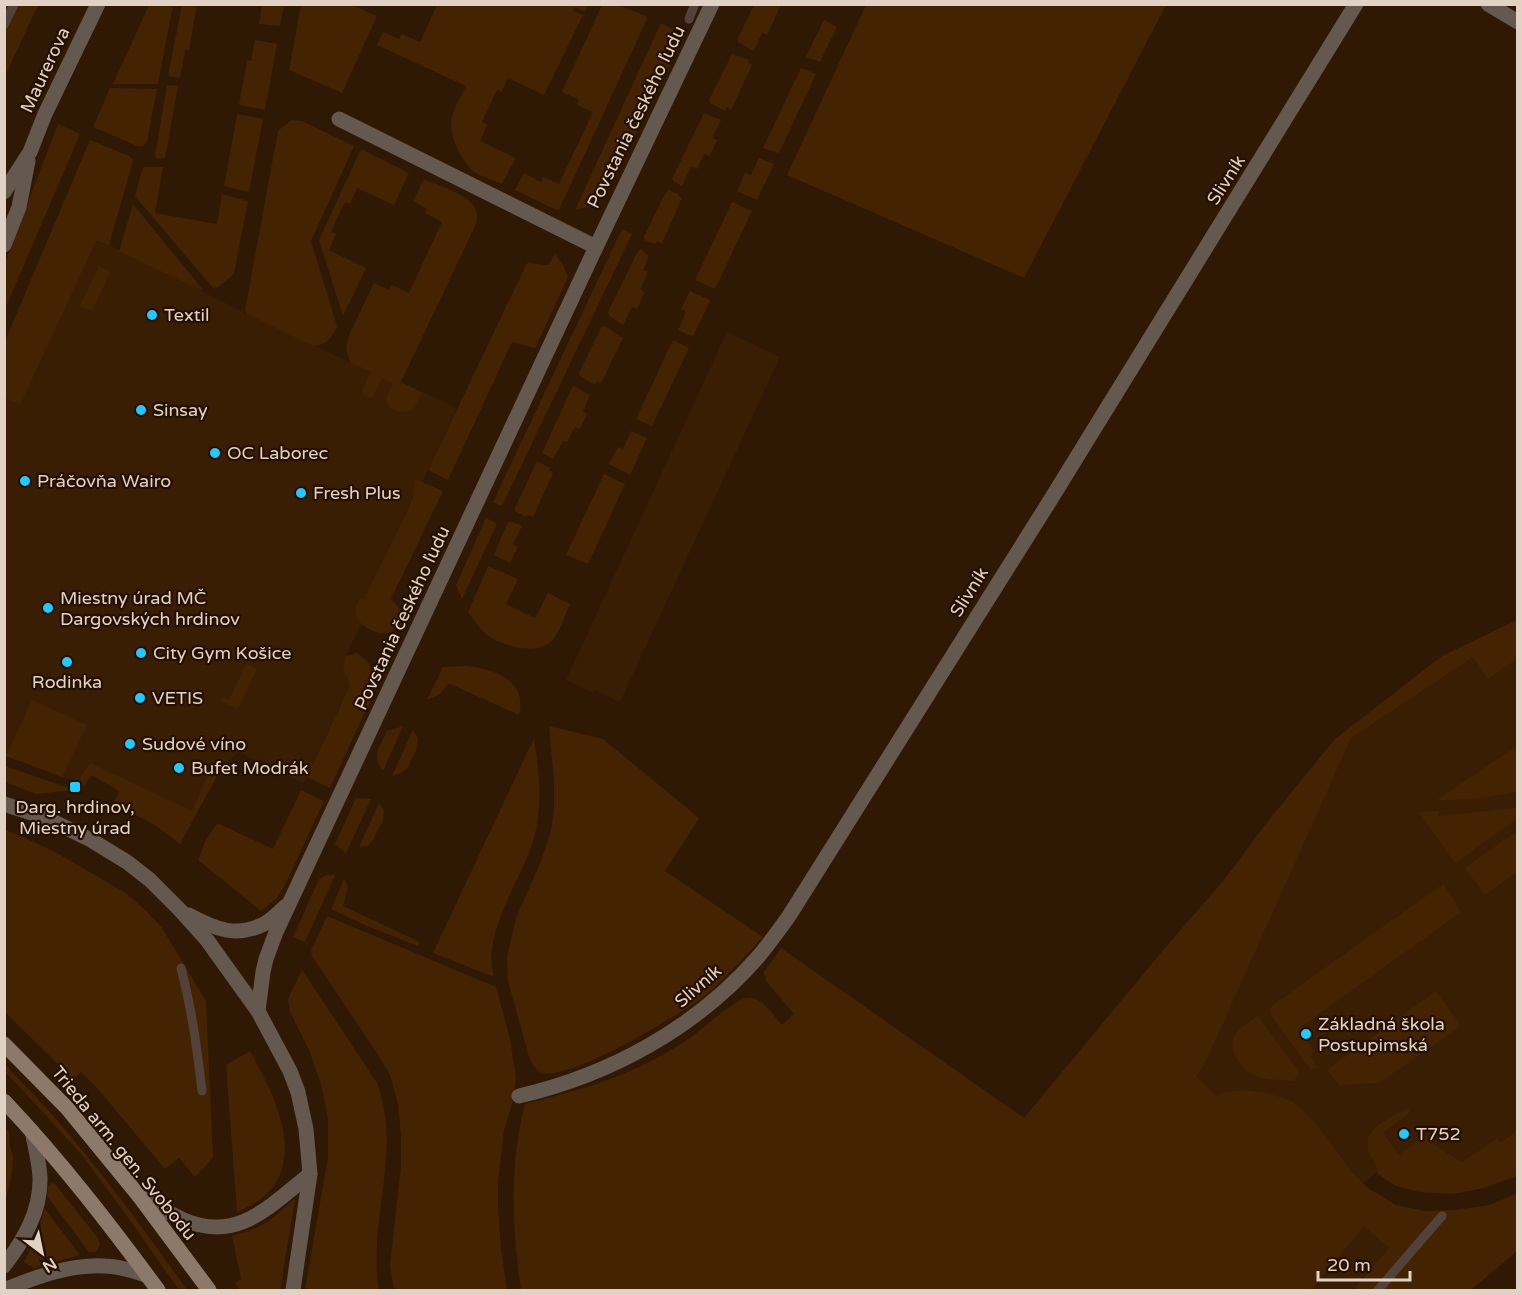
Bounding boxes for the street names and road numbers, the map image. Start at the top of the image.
street label: Povstania českého ľudu [582,22,690,212]
street label: Maurerova [16,24,74,116]
street label: Slivník [1202,151,1250,209]
street label: Povstania českého ľudu [350,522,454,714]
street label: Slivník [945,563,993,621]
street label: Slivník [670,960,726,1012]
street label: Trieda arm. gen. Svobodu [47,1061,201,1245]

